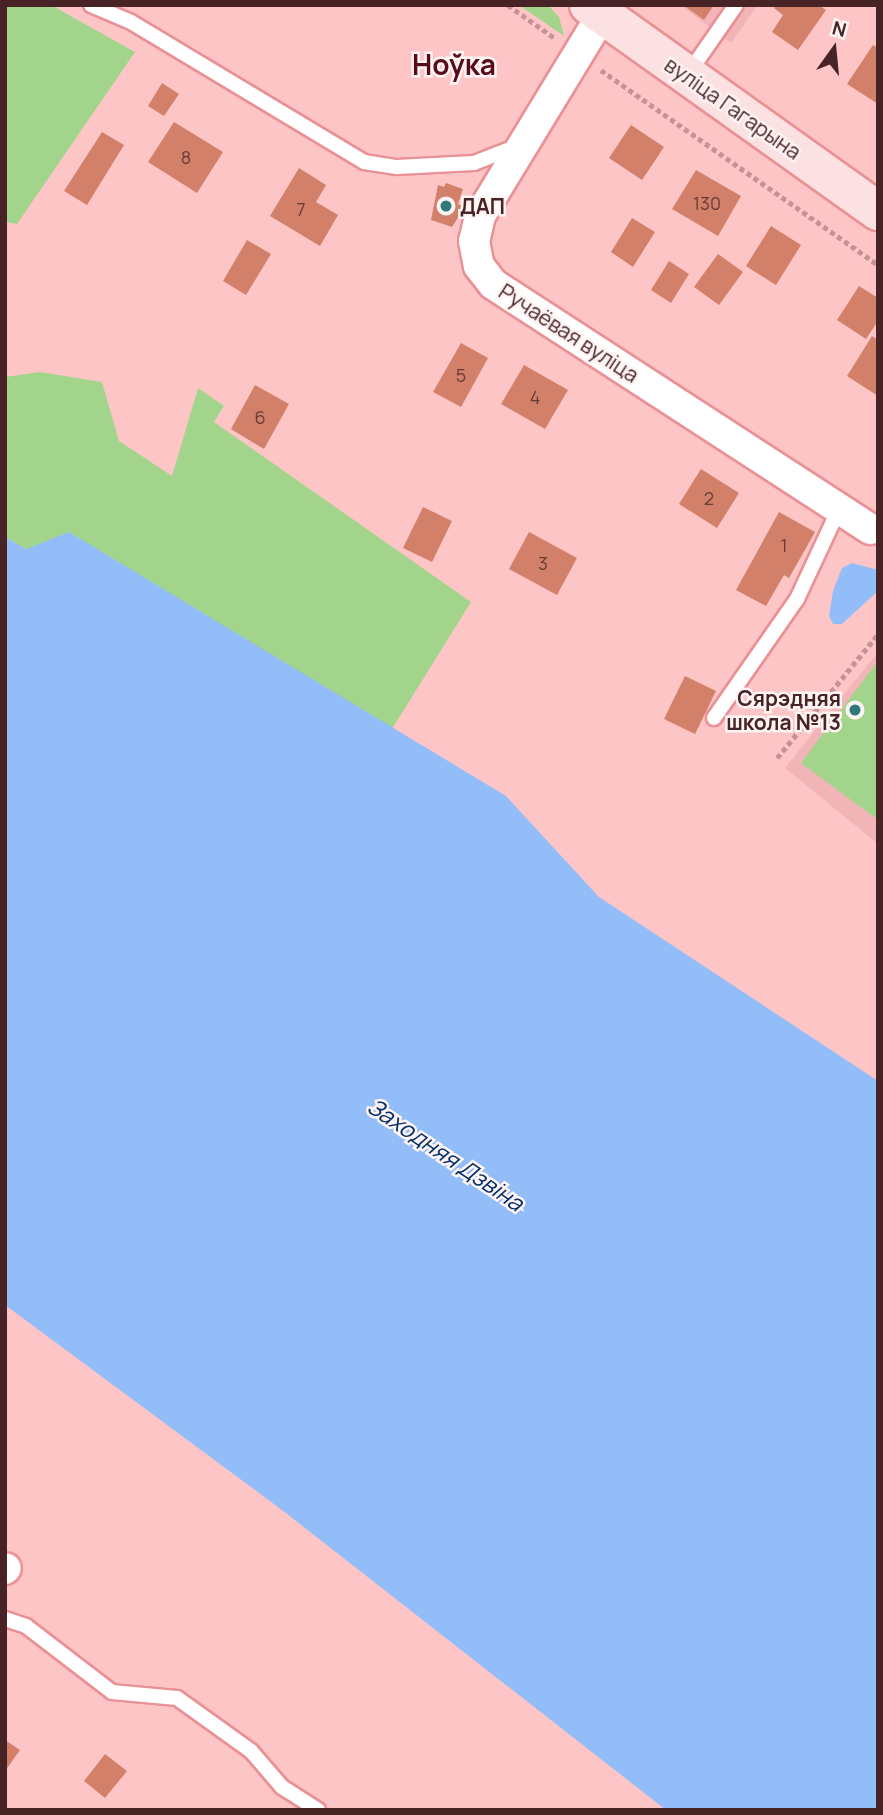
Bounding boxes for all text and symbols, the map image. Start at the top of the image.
north arrow [799,14,869,84]
text: N [829,14,849,43]
district label: Ноўка [412,47,496,81]
street label: вуліца Гагарына [660,52,806,164]
house number: 8 [181,146,191,168]
house number: 130 [693,192,721,214]
place label: ДАП [460,193,505,219]
house number: 7 [296,198,306,220]
marker: ДАП [438,198,454,214]
street label: Ручаёвая вуліца [494,278,644,388]
house number: 5 [456,364,466,386]
house number: 4 [530,386,540,408]
house number: 6 [254,406,266,428]
house number: 2 [704,487,714,509]
house number: 1 [780,534,788,556]
house number: 3 [538,552,548,574]
place label: Сярэдняя школа №13 [726,685,841,735]
marker: Сярэдняя школа №13 [847,702,863,718]
water label: Заходняя Дзвіна [363,1092,529,1216]

